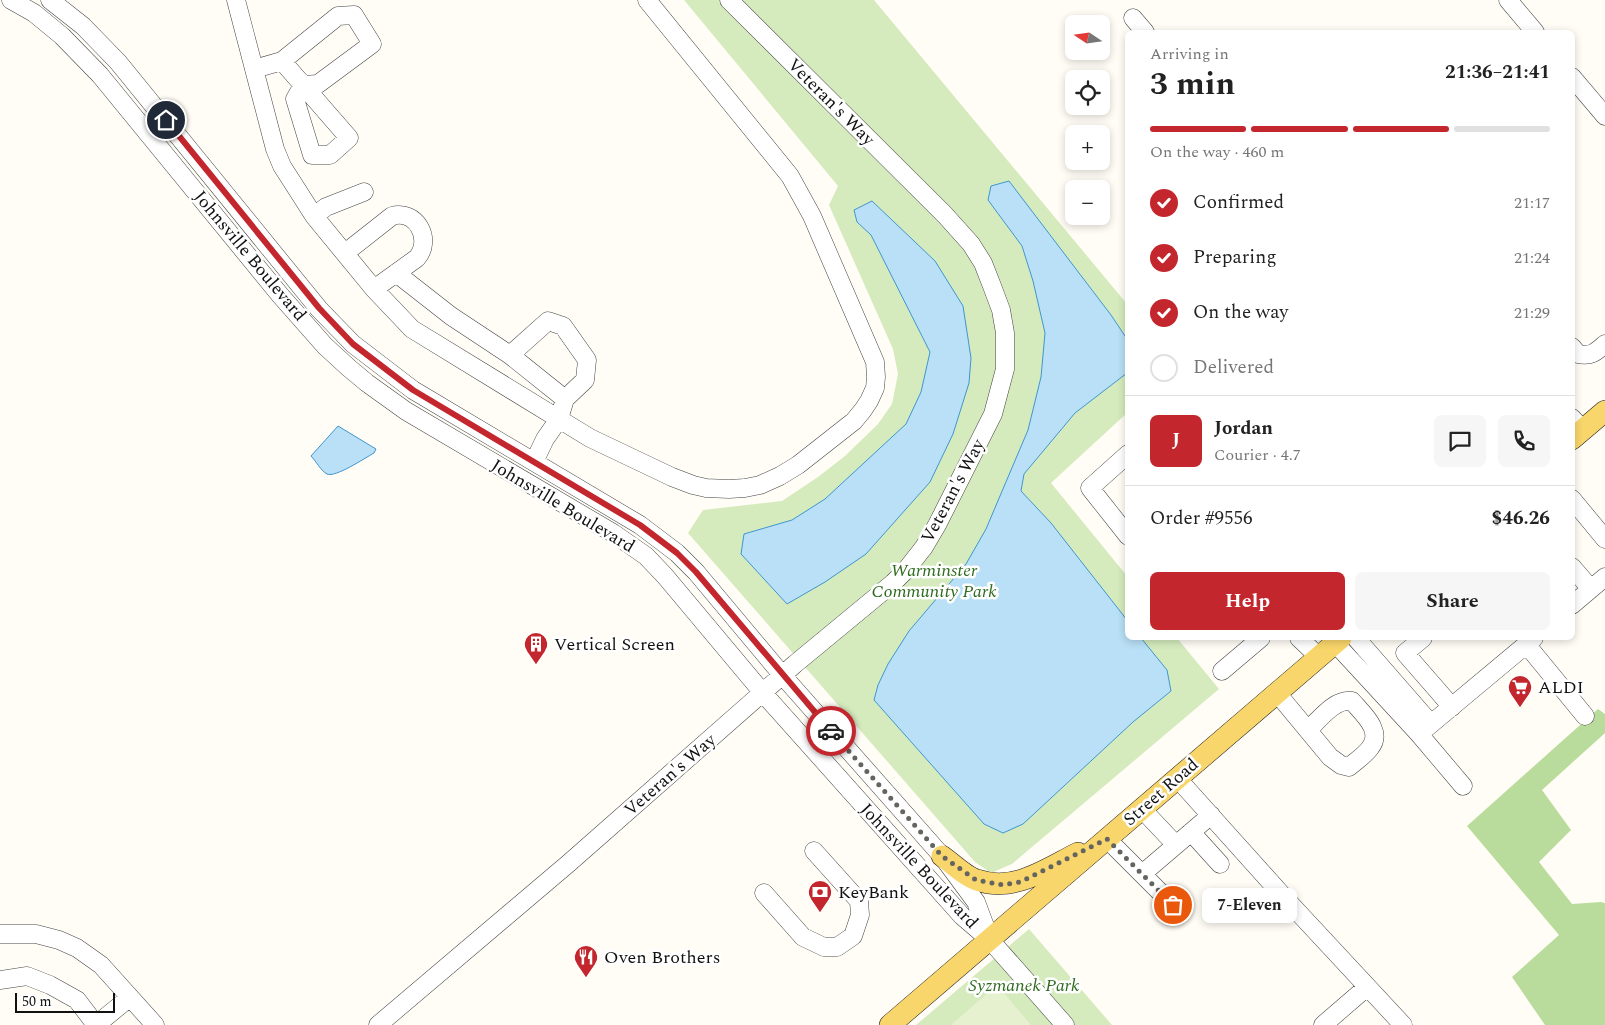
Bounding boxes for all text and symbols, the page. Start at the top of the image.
north arrow [1065,15,1110,60]
map controls [1065,15,1110,225]
text: Arriving in [1150,42,1229,66]
street label: Veteran's Way [781,52,882,153]
text: 21:36–21:41 [1445,58,1550,87]
text: 3 min [1150,60,1235,109]
button: locate [1065,70,1110,115]
pin [145,99,187,141]
icon: home [152,106,180,134]
button: + [1065,125,1110,170]
text: On the way · 460 m [1150,140,1284,164]
button: − [1065,180,1110,225]
street label: Johnsville Boulevard [187,185,313,327]
text: Confirmed [1193,188,1284,217]
icon: check [1150,189,1178,217]
text: 21:17 [1514,191,1550,215]
text: Preparing [1193,243,1277,272]
icon: check [1150,244,1178,272]
text: 21:24 [1514,246,1550,270]
text: On the way [1193,298,1289,327]
icon: check [1150,299,1178,327]
text: 21:29 [1514,301,1550,325]
text: Delivered [1193,353,1274,382]
text: Jordan [1214,414,1273,443]
button: chat [1434,415,1486,467]
button: phone [1498,415,1550,467]
text: J [1172,426,1180,455]
street label: Veteran's Way [914,433,992,548]
text: Courier · 4.7 [1214,443,1301,467]
street label: Johnsville Boulevard [486,452,640,560]
text: Order #9556 [1150,504,1253,533]
text: $46.26 [1492,504,1550,533]
park label: Warminster Community Park [871,557,997,605]
button: Help [1150,572,1345,630]
button: Share [1355,572,1550,630]
building icon: Vertical Screen [523,631,549,665]
place label: Vertical Screen [554,631,675,658]
supermarket icon: ALDI [1507,674,1533,708]
place label: ALDI [1538,674,1584,701]
courier [806,706,856,756]
icon: car [817,717,845,745]
street label: Veteran's Way [618,726,723,823]
street label: Street Road [1117,752,1205,832]
street label: Johnsville Boulevard [853,797,985,935]
bank icon: KeyBank [807,879,833,913]
place label: KeyBank [838,879,909,906]
pin [1152,884,1194,926]
callout: 7-Eleven [1203,888,1298,922]
icon: bag [1159,891,1187,919]
text: 7-Eleven [1217,893,1282,917]
restaurant icon: Oven Brothers [573,944,599,978]
place label: Oven Brothers [604,944,720,971]
park label: Syzmanek Park [969,972,1080,999]
scale bar [15,990,115,1013]
text: 50 m [22,991,52,1012]

